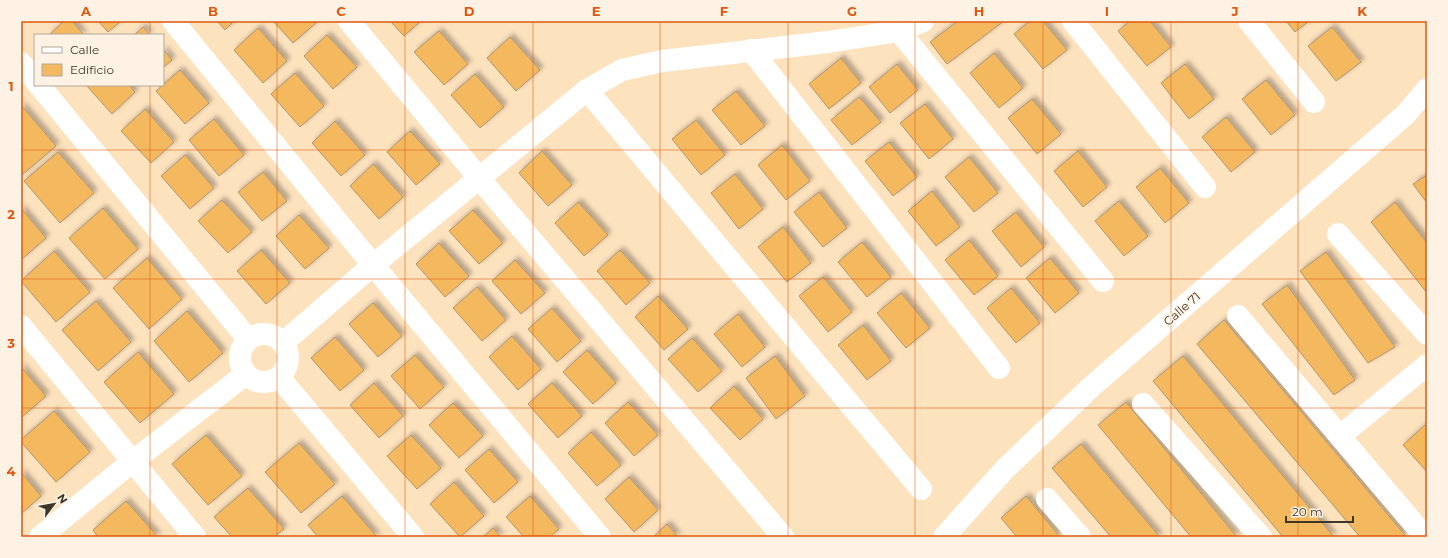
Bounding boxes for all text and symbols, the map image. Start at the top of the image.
text: A [80,3,92,19]
text: B [208,3,218,19]
text: C [336,3,346,19]
text: D [464,3,475,19]
text: E [592,3,601,19]
text: F [720,3,728,19]
text: G [847,3,857,19]
text: H [974,3,984,19]
text: I [1105,3,1109,19]
text: J [1230,3,1239,19]
text: K [1357,3,1367,19]
legend [34,34,164,86]
text: Calle [70,42,99,57]
text: Edificio [70,62,114,77]
text: 1 [8,78,14,94]
text: 2 [7,206,15,222]
street label: Calle 71 [1160,289,1203,329]
text: 3 [6,335,15,351]
text: 4 [7,463,16,479]
north arrow [34,484,74,524]
text: N [54,491,71,506]
scale bar [1286,498,1353,524]
text: 20 m [1292,504,1323,519]

